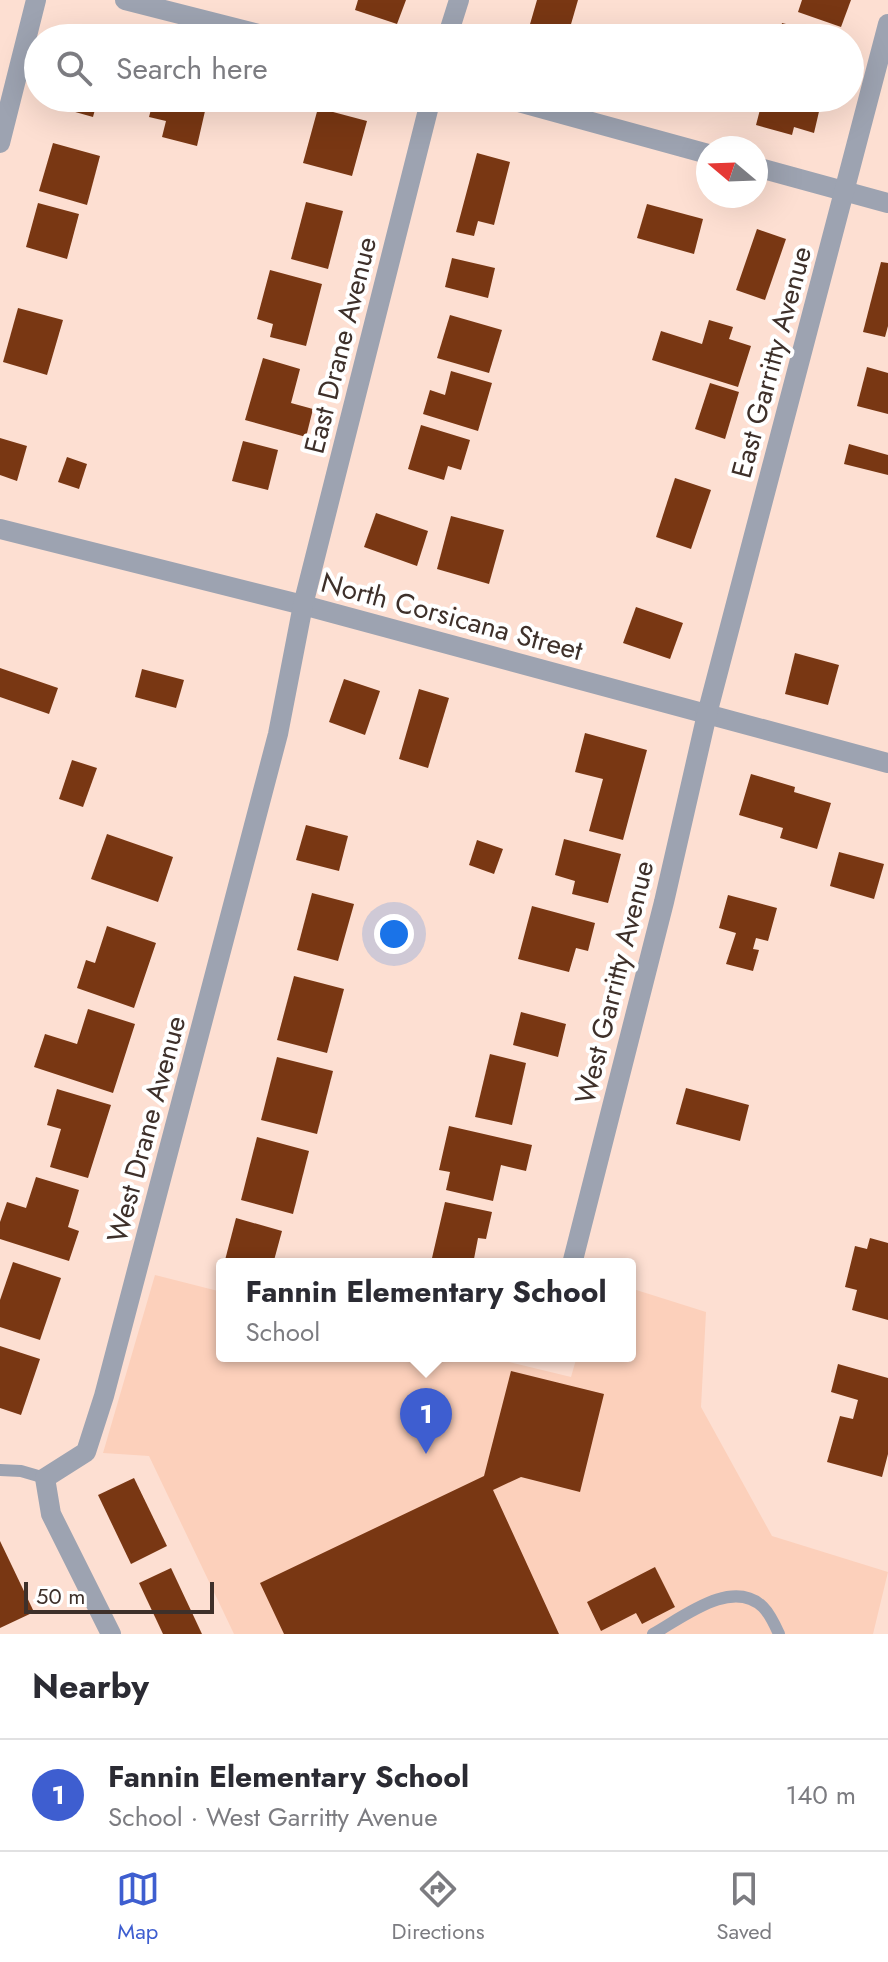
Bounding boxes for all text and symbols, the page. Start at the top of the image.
search box [24,24,864,112]
icon: search [52,46,96,90]
text: Search here [116,47,268,90]
north arrow [696,136,768,208]
street label: East Drane Avenue [294,232,387,458]
street label: East Garritty Avenue [721,242,822,483]
street label: North Corsicana Street [317,562,587,671]
street label: West Garritty Avenue [564,856,665,1108]
your location [374,914,414,954]
street label: West Drane Avenue [97,1011,196,1247]
popup [216,1258,636,1362]
text: Fannin Elementary School [245,1270,607,1313]
text: School [245,1313,320,1351]
pin: 1 [400,1388,452,1454]
scale bar [24,1578,214,1614]
text: 50 m [36,1580,85,1612]
text: Nearby [32,1662,149,1711]
text: Fannin Elementary School [108,1755,469,1798]
text: 1 [51,1776,65,1814]
text: 140 m [785,1776,856,1814]
text: School · West Garritty Avenue [108,1798,438,1836]
tab: Map [116,1867,160,1947]
tab: Directions [392,1867,485,1947]
tab: Saved [716,1867,772,1947]

